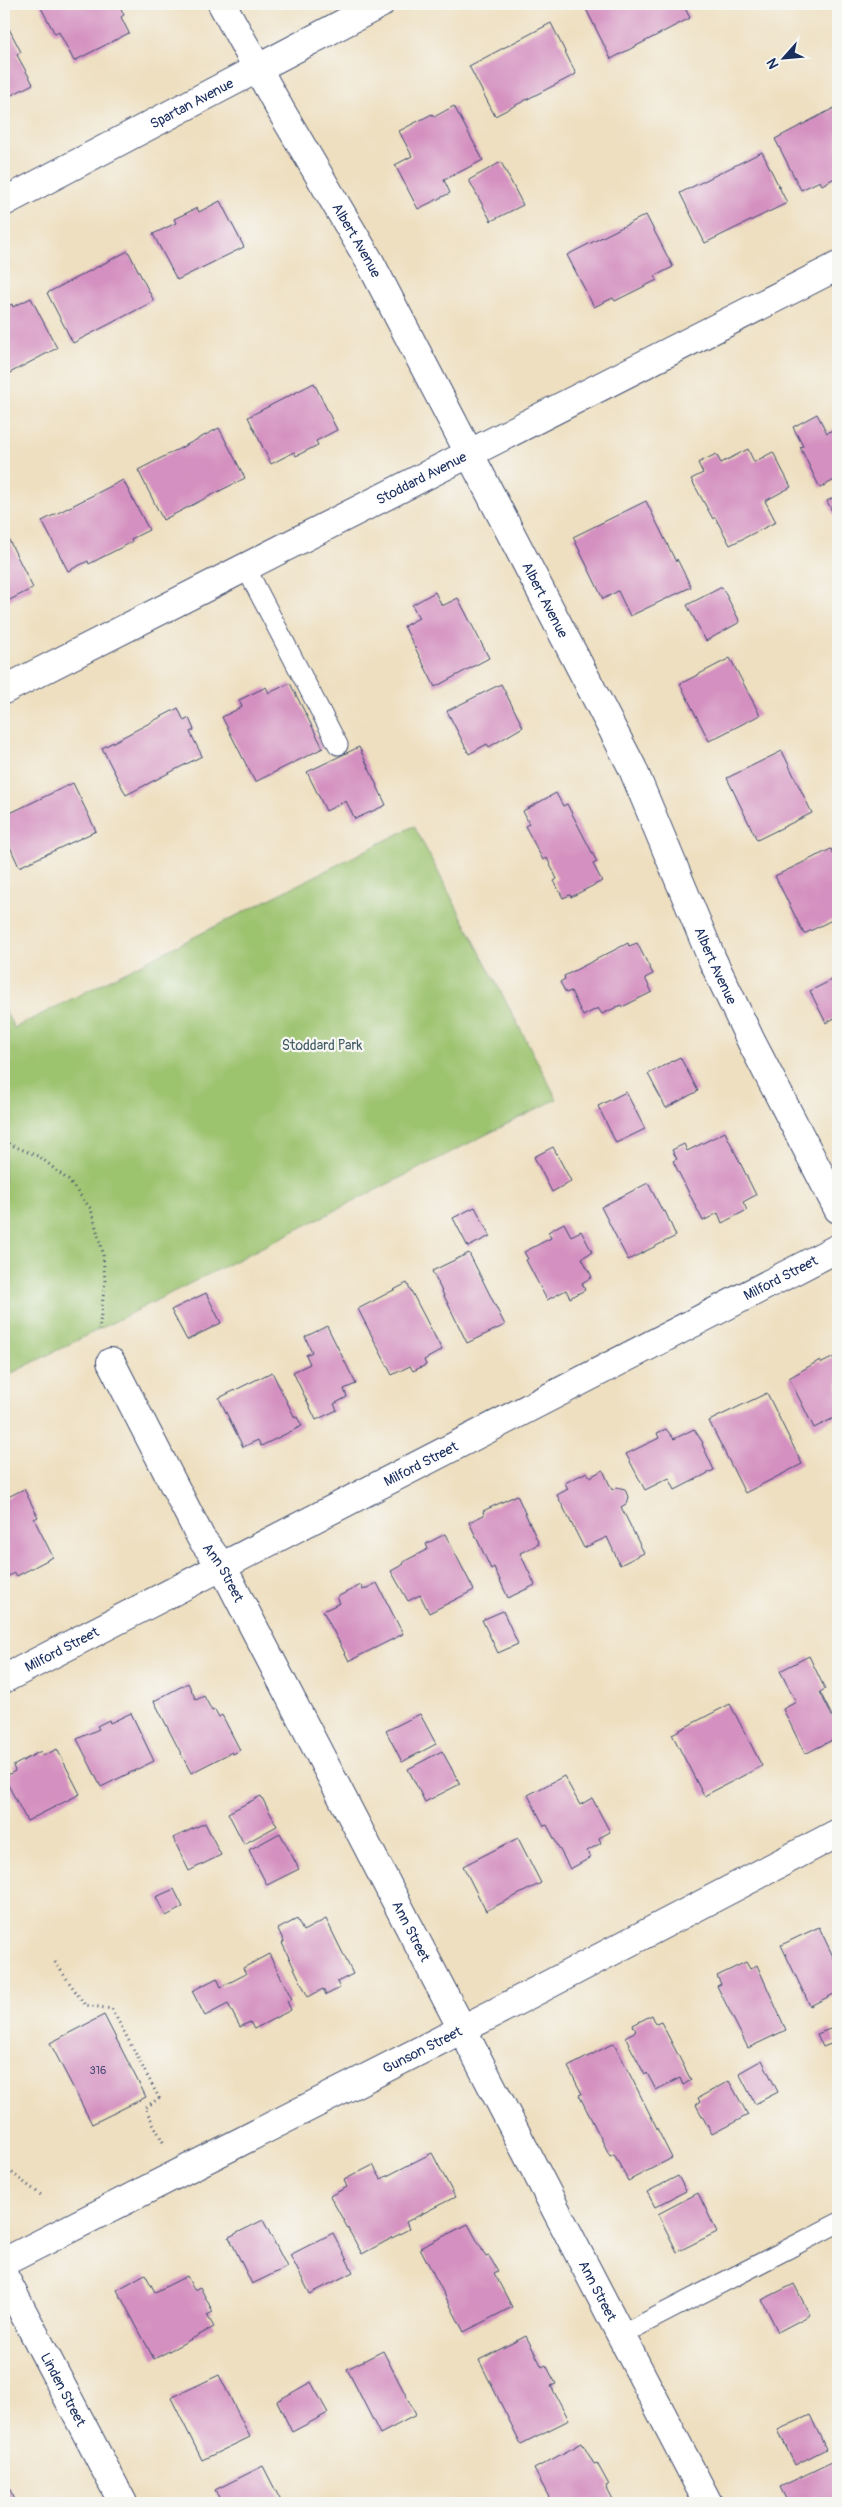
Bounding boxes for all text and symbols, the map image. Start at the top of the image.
north arrow [760,32,810,82]
text: N [763,56,783,72]
street label: Spartan Avenue [147,75,237,133]
street label: Albert Avenue [328,200,385,280]
street label: Stoddard Avenue [373,448,470,508]
street label: Albert Avenue [518,559,572,641]
street label: Albert Avenue [691,925,740,1007]
park label: Stoddard Park [282,1037,363,1054]
street label: Milford Street [741,1252,821,1304]
street label: Milford Street [381,1438,461,1490]
street label: Ann Street [199,1540,247,1605]
street label: Milford Street [22,1623,102,1676]
street label: Ann Street [388,1898,434,1965]
street label: Gunson Street [380,2023,465,2077]
house number: 316 [90,2064,106,2077]
street label: Ann Street [575,2258,620,2324]
street label: Linden Street [37,2350,89,2430]

